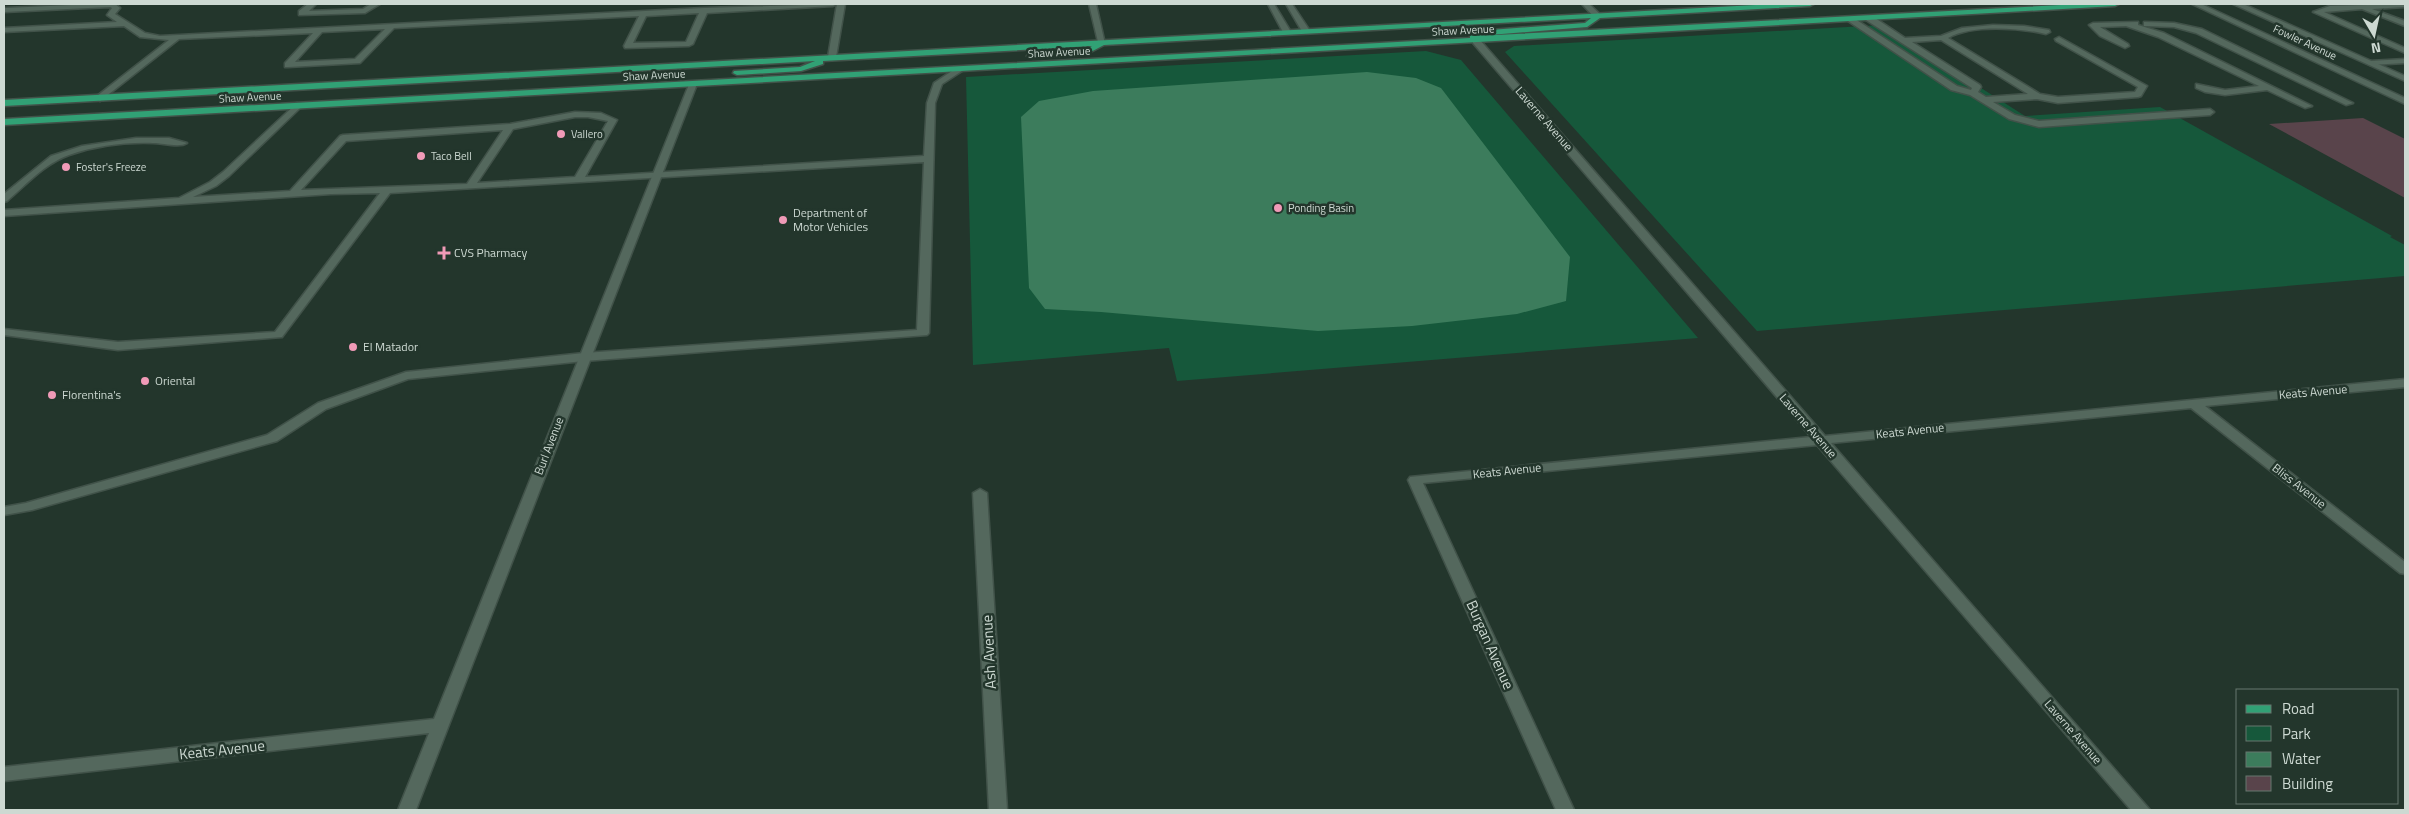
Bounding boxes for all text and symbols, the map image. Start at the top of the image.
north arrow [2349,10,2399,60]
street label: Shaw Avenue [1431,20,1495,40]
street label: Fowler Avenue [2271,20,2340,64]
text: N [2370,37,2383,59]
street label: Shaw Avenue [1027,42,1091,62]
street label: Shaw Avenue [622,65,686,85]
street label: Laverne Avenue [1511,82,1578,155]
street label: Shaw Avenue [218,87,282,107]
place label: Vallero [571,126,603,142]
marker: Vallero [555,128,567,140]
place label: Taco Bell [431,148,472,164]
marker: Taco Bell [415,150,427,162]
place label: Foster's Freeze [76,159,147,175]
marker: Foster's Freeze [60,161,72,173]
place label: Ponding Basin [1288,200,1354,216]
marker: Ponding Basin [1272,202,1284,214]
place label: Department of Motor Vehicles [793,203,868,236]
marker: Department of Motor Vehicles [777,214,789,226]
place label: CVS Pharmacy [454,243,528,262]
marker: CVS Pharmacy [438,247,450,259]
place label: El Matador [363,337,418,356]
marker: El Matador [347,341,359,353]
place label: Oriental [155,371,195,390]
marker: Oriental [139,375,151,387]
street label: Keats Avenue [2278,379,2348,404]
place label: Florentina's [62,385,122,404]
marker: Florentina's [46,389,58,401]
street label: Laverne Avenue [1775,389,1842,462]
street label: Burl Avenue [529,414,568,478]
street label: Keats Avenue [1875,417,1945,444]
street label: Keats Avenue [1472,457,1542,484]
street label: Bliss Avenue [2268,458,2330,513]
street label: Burgan Avenue [1460,596,1520,693]
street label: Ash Avenue [975,614,1002,690]
legend [2236,689,2399,804]
street label: Laverne Avenue [2040,695,2107,768]
text: Road [2282,697,2314,720]
text: Park [2282,722,2311,745]
street label: Keats Avenue [178,734,266,765]
text: Water [2282,747,2321,770]
text: Building [2282,772,2333,795]

